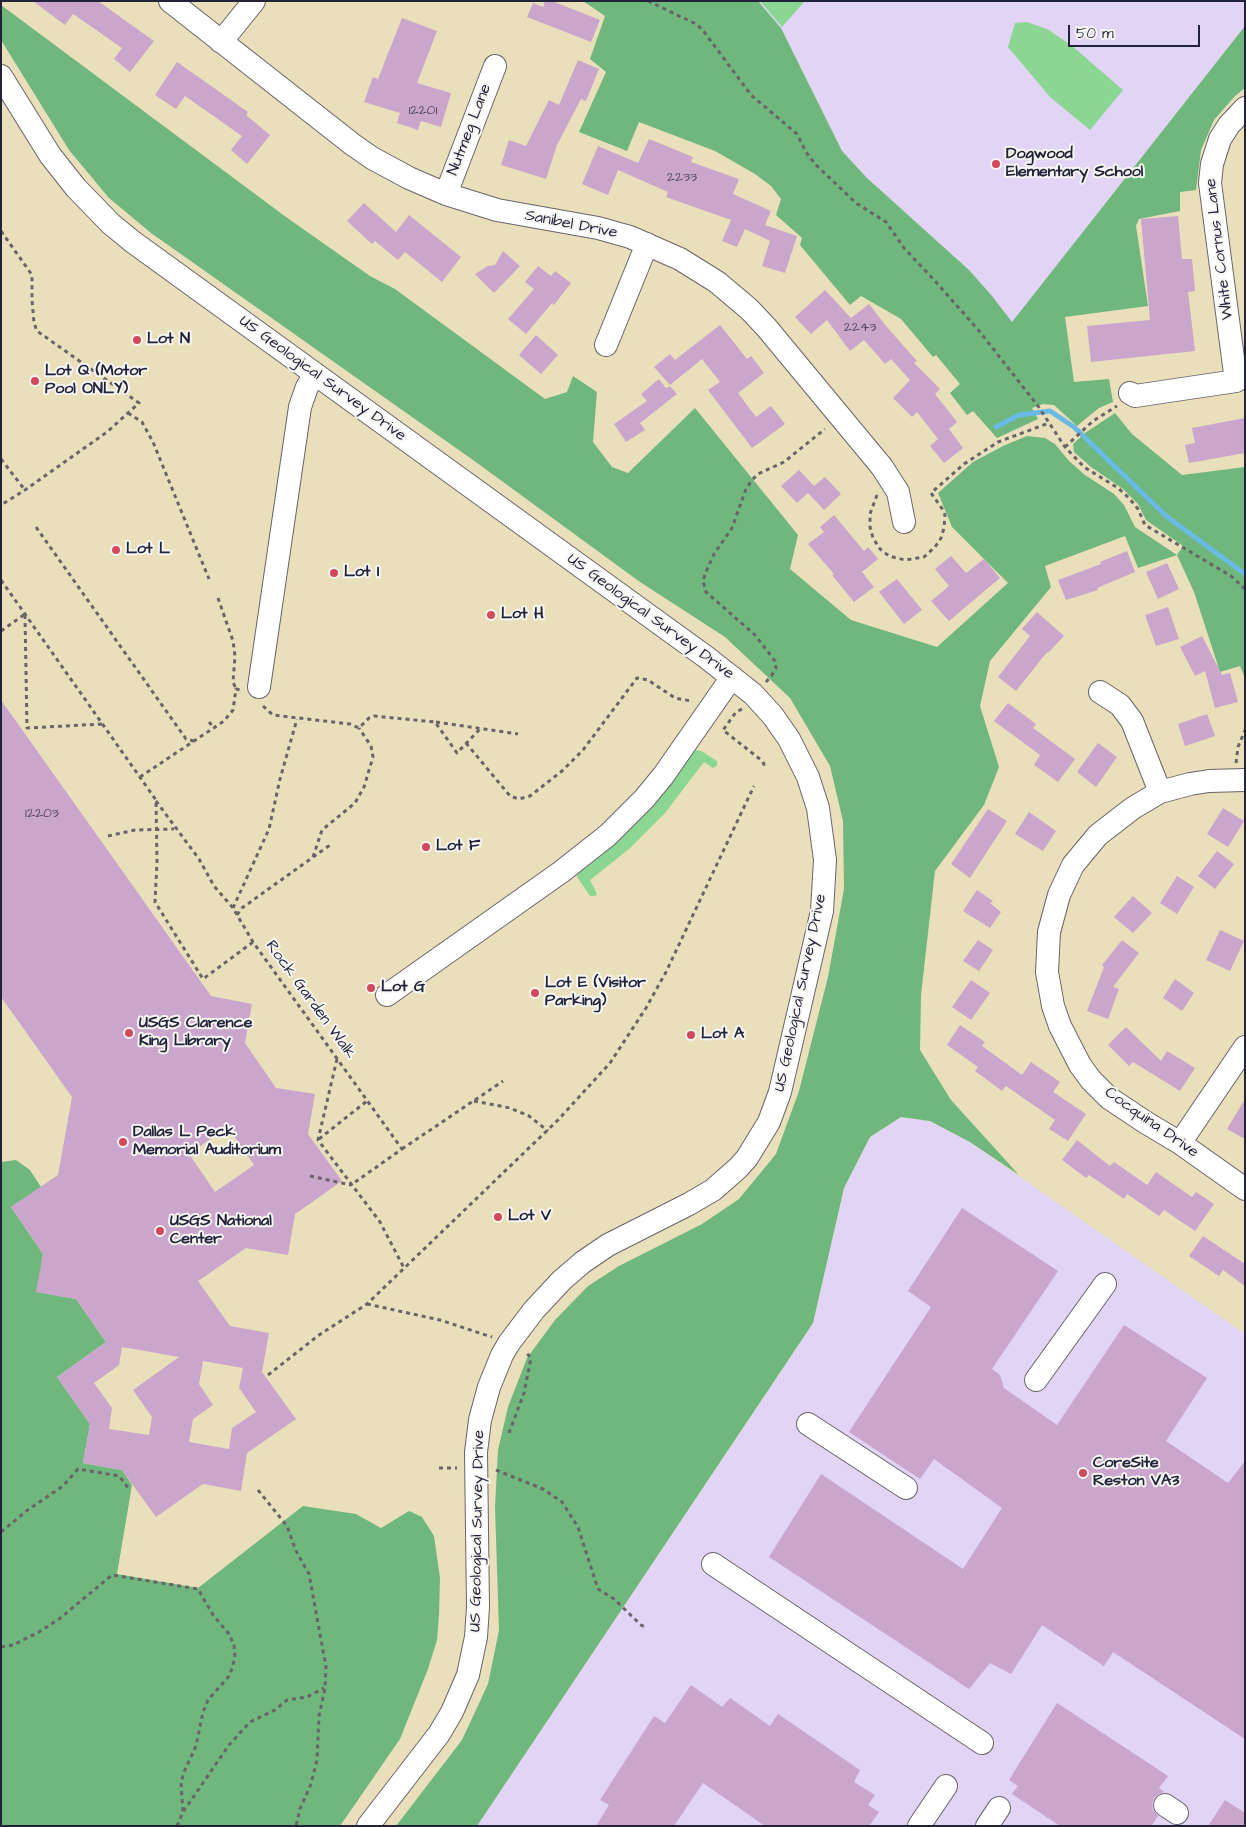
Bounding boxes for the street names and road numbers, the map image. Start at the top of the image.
street label: Nutmeg Lane [444,82,496,178]
street label: White Cornus Lane [1202,177,1238,321]
street label: Sanibel Drive [523,207,619,243]
street label: US Geological Survey Drive [235,312,409,446]
street label: US Geological Survey Drive [563,550,737,684]
street label: US Geological Survey Drive [771,892,831,1094]
street label: Rock Garden Walk [261,937,359,1063]
street label: Cocquina Drive [1100,1083,1202,1163]
street label: US Geological Survey Drive [467,1430,489,1632]

